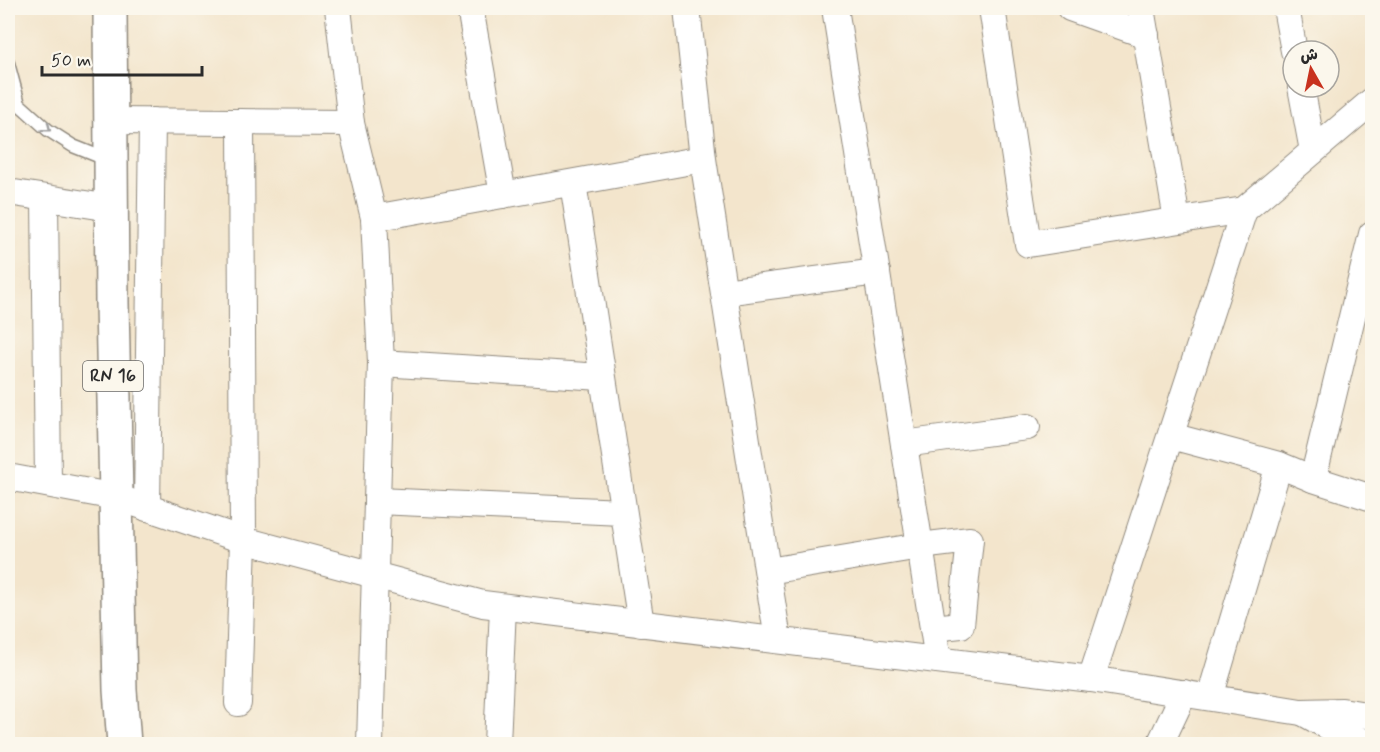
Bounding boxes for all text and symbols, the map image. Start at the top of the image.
scale bar [42,39,202,77]
north arrow [1281,39,1341,99]
text: ش [1299,44,1319,67]
text: 50 m [51,49,91,73]
one-way arrow [40,121,51,132]
road number: RN 16 [83,361,143,391]

